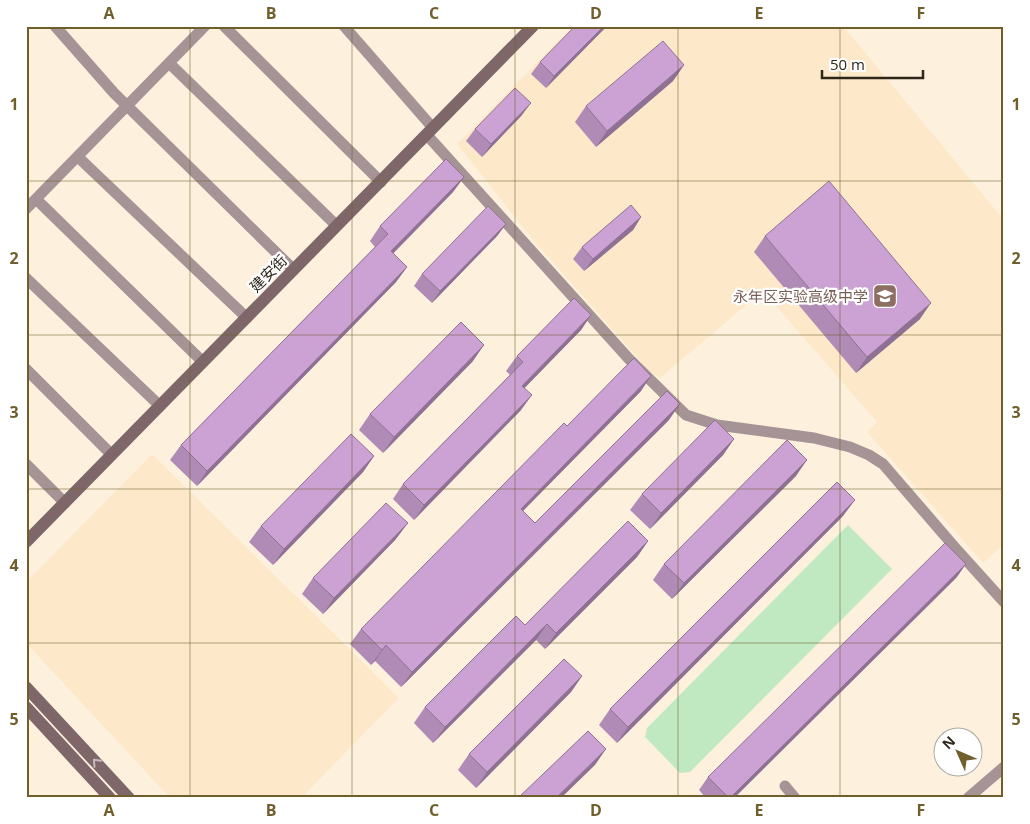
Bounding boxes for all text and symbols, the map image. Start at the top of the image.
text: A [103,2,115,24]
text: B [266,2,276,24]
text: C [429,2,439,24]
text: D [590,2,602,24]
text: E [755,2,764,24]
text: F [917,2,925,24]
scale bar [822,48,924,80]
text: 50 m [830,54,865,74]
text: 1 [9,93,19,115]
text: 1 [1011,93,1021,115]
text: 2 [9,247,19,269]
text: 2 [1011,247,1021,269]
street label: 建安街 [245,250,291,296]
school or university icon: 永年区实验高级中学 [872,283,898,309]
place label: 永年区实验高级中学 [733,286,868,306]
text: 3 [9,401,19,423]
text: 3 [1011,401,1021,423]
text: 4 [9,554,19,576]
text: 4 [1011,554,1021,576]
text: 5 [9,708,19,730]
text: 5 [1011,708,1021,730]
north arrow [932,726,982,776]
text: N [938,732,959,753]
one-way arrow [93,759,102,768]
text: A [103,799,115,821]
text: B [266,799,276,821]
text: C [429,799,439,821]
text: D [590,799,602,821]
text: E [755,799,764,821]
text: F [917,799,925,821]

